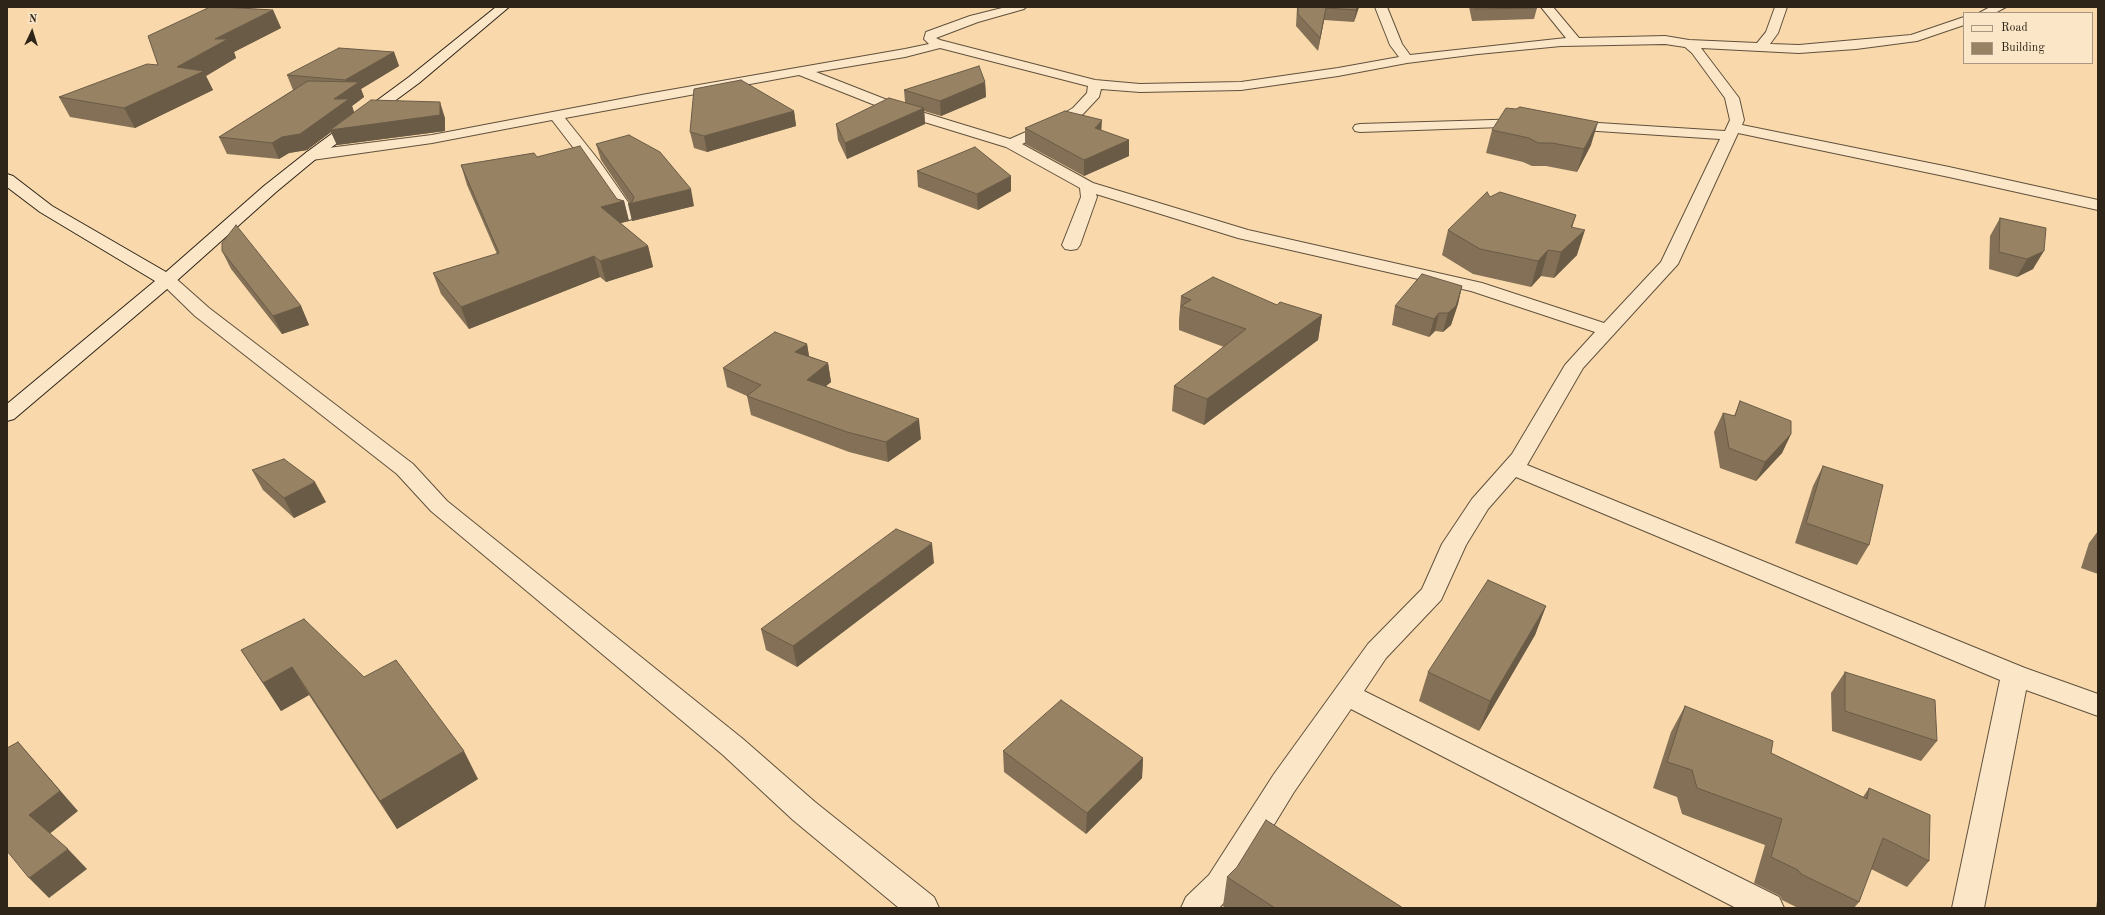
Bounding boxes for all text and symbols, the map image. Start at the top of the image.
north arrow [12,12,52,52]
legend [1963,12,2093,64]
text: N [28,14,37,25]
text: Road [2001,22,2028,34]
text: Building [2001,42,2045,54]

